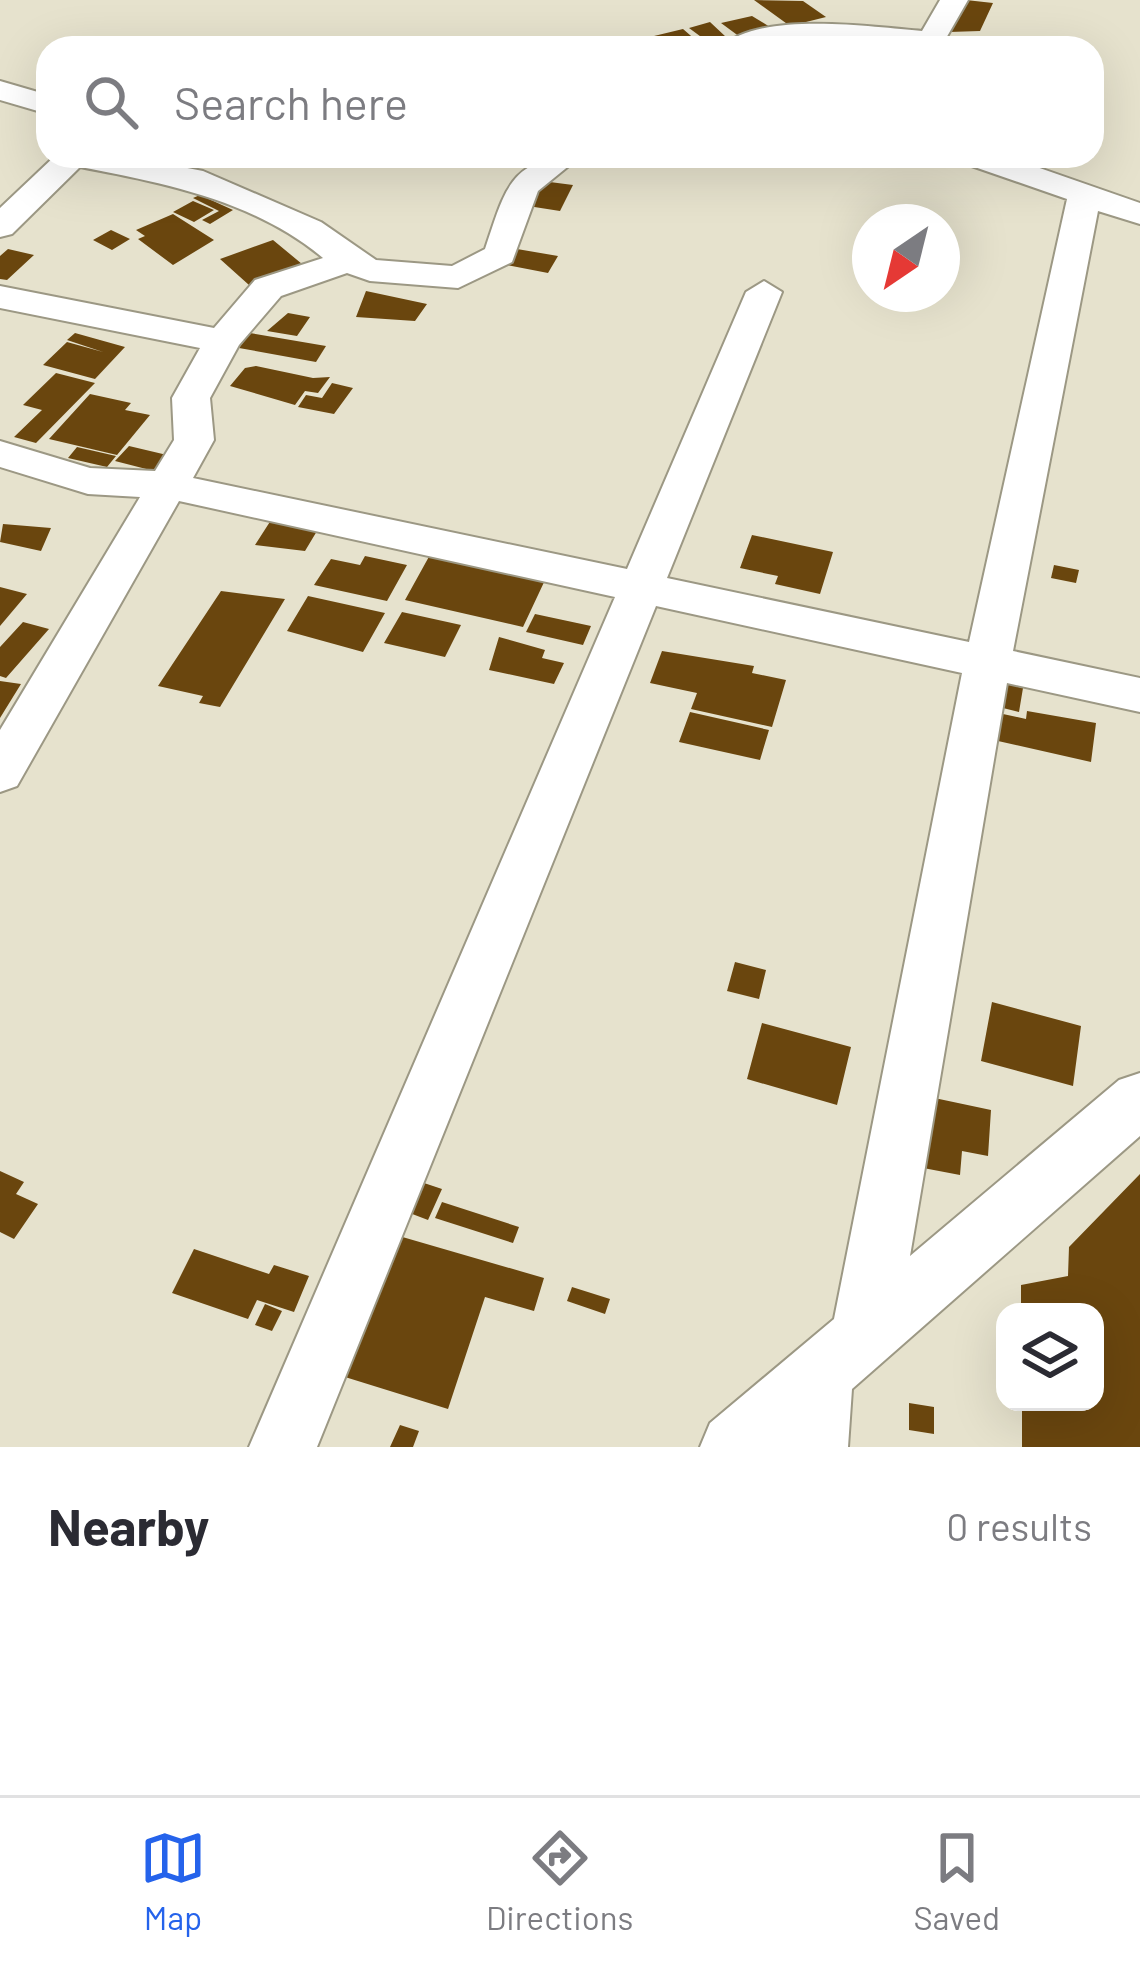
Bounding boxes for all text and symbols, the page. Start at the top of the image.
search box [36,36,1104,168]
icon: search [78,69,144,135]
text: Search here [174,75,408,129]
north arrow [852,204,960,312]
map controls [996,1303,1104,1411]
button: layers [996,1303,1104,1411]
text: Nearby [48,1495,209,1556]
text: 0 results [946,1502,1092,1549]
tab: Map [140,1825,206,1937]
tab: Directions [486,1825,633,1937]
tab: Saved [913,1825,1000,1937]

